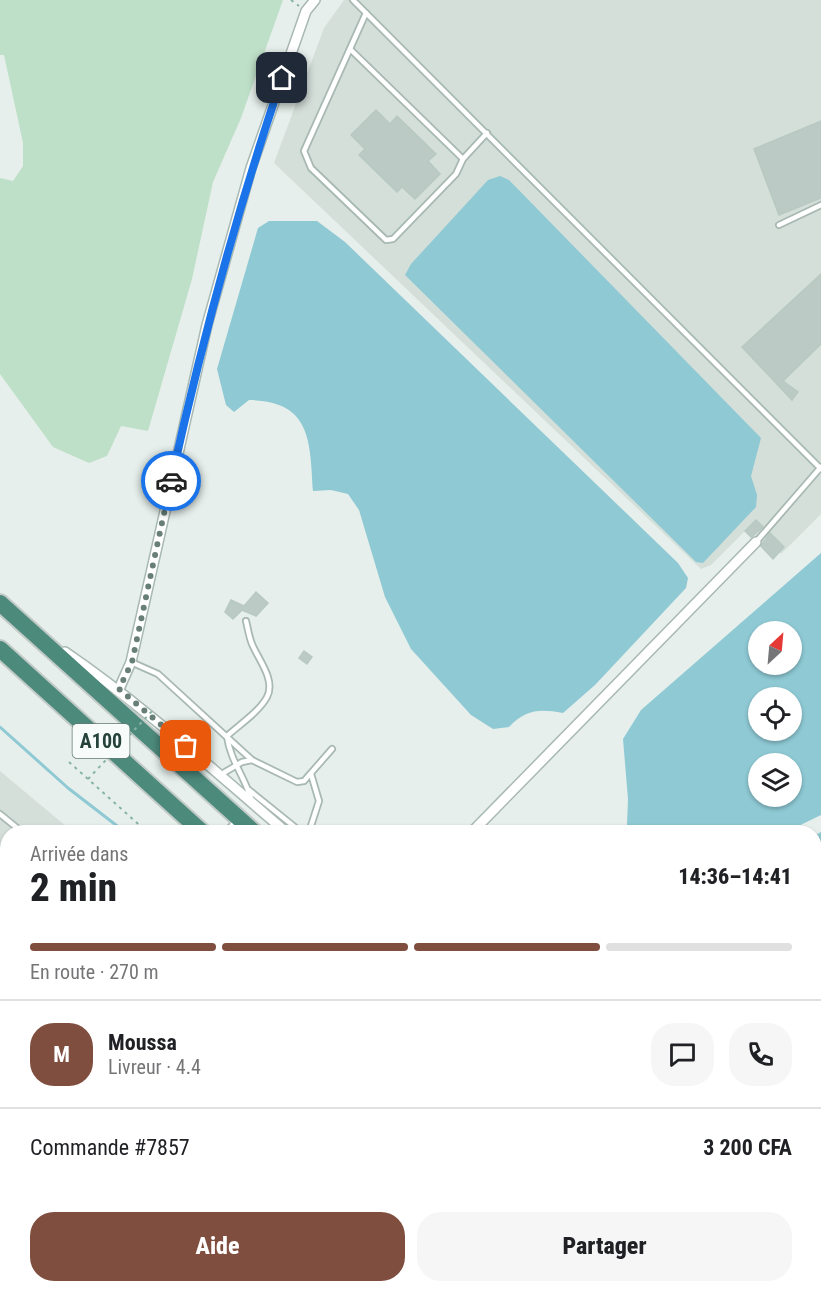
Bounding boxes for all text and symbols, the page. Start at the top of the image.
pin [256,52,307,103]
icon: home [265,61,298,94]
courier [141,451,201,511]
icon: car [155,465,188,498]
north arrow [748,621,802,675]
map controls [748,621,802,807]
button: locate [748,687,802,741]
pin [160,720,211,771]
road number: A100 [72,724,130,758]
icon: bag [169,729,202,762]
button: layers [748,753,802,807]
text: Arrivée dans [30,842,128,866]
text: 14:36–14:41 [678,864,792,889]
text: 2 min [30,865,117,911]
text: En route · 270 m [30,960,158,984]
button: chat [651,1023,714,1086]
button: phone [729,1023,792,1086]
text: Moussa [108,1030,177,1055]
text: M [53,1042,70,1067]
text: Livreur · 4.4 [108,1055,201,1079]
text: Commande #7857 [30,1135,190,1160]
text: 3 200 CFA [703,1135,792,1160]
button: Aide [30,1212,405,1281]
button: Partager [417,1212,792,1281]

